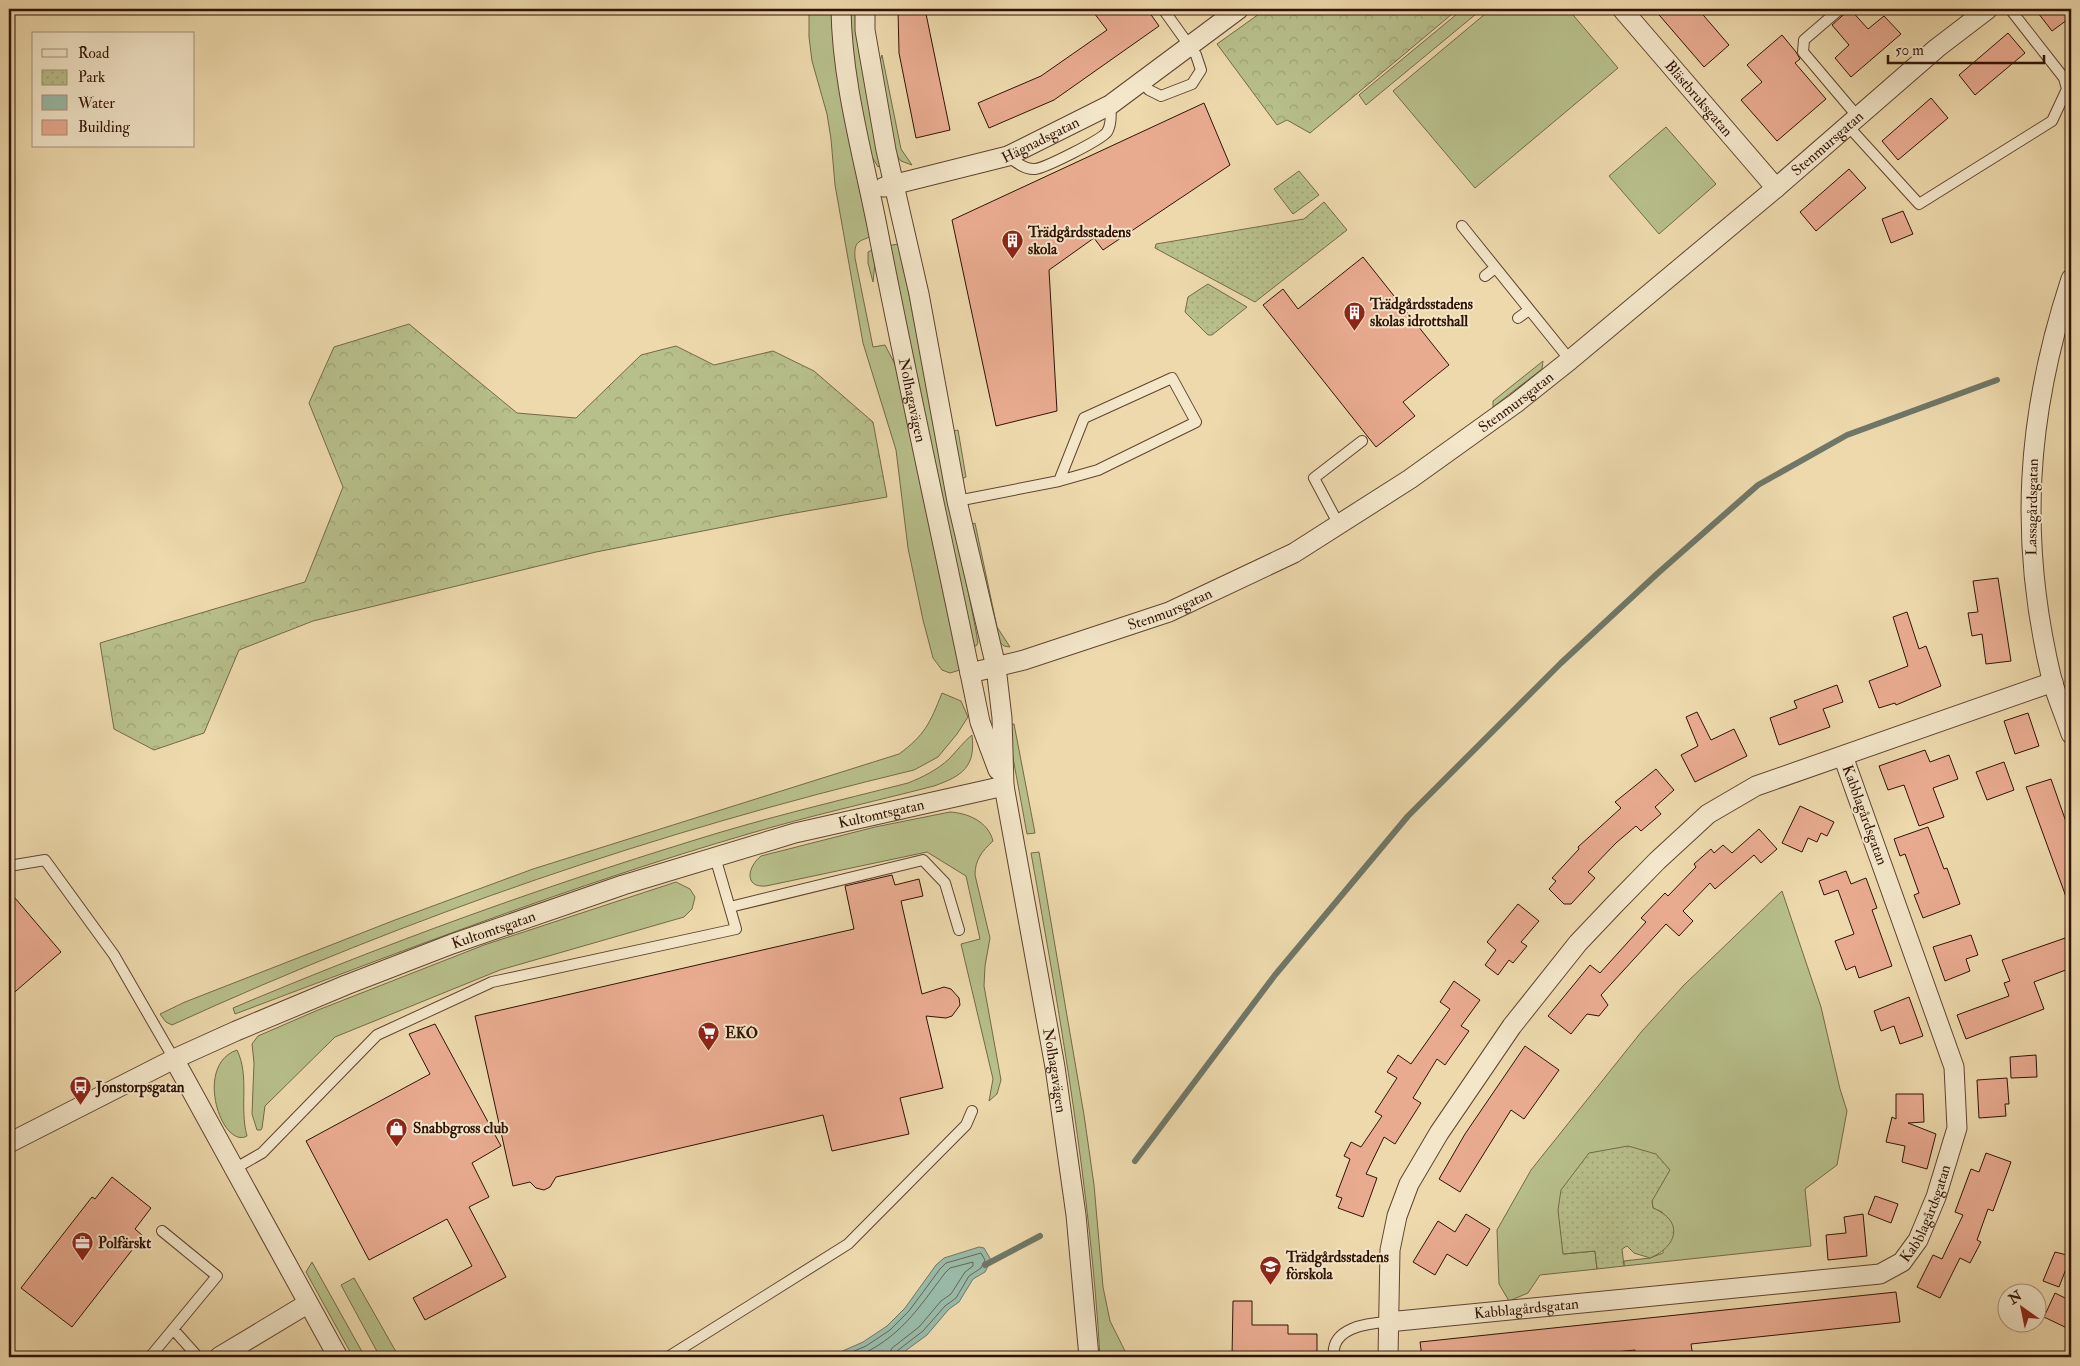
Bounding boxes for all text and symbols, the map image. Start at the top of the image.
legend [32,32,195,148]
scale bar [1888,32,2044,64]
text: 50 m [1895,41,1924,60]
text: Road [78,44,110,63]
street label: Blästbruksgatan [1660,57,1737,141]
text: Park [78,68,105,87]
text: Water [77,94,115,113]
street label: Stenmursgatan [1788,107,1868,180]
street label: Hägnadsgatan [998,113,1083,168]
text: Building [78,118,130,137]
place label: Trädgårdsstadens skola [1027,223,1131,259]
building icon: Trädgårdsstadens skola [1000,229,1024,260]
place label: Trädgårdsstadens skolas idrottshall [1369,295,1473,331]
building icon: Trädgårdsstadens skolas idrottshall [1342,301,1366,332]
street label: Nolhagavägen [894,356,930,444]
street label: Stenmursgatan [1475,368,1558,437]
street label: Lassagårdsgatan [2022,458,2043,556]
street label: Stenmursgatan [1125,584,1216,635]
street label: Kabblagårdsgatan [1838,762,1892,868]
street label: Kultomtsgatan [836,795,926,833]
street label: Kultomtsgatan [449,907,538,953]
supermarket icon: EKO [697,1021,721,1052]
place label: EKO [725,1024,758,1043]
street label: Nolhagavägen [1038,1027,1070,1114]
bus stop icon: Jonstorpsgatan [68,1075,92,1106]
place label: Jonstorpsgatan [95,1078,185,1098]
shop icon: Snabbgross club [385,1116,409,1147]
place label: Snabbgross club [413,1119,509,1139]
street label: Kabblagårdsgatan [1896,1162,1955,1266]
office icon: Polfärskt [70,1231,94,1262]
place label: Polfärskt [98,1234,151,1253]
place label: Trädgårdsstadens förskola [1285,1248,1389,1284]
school or university icon: Trädgårdsstadens förskola [1258,1254,1282,1285]
north arrow [1998,1284,2048,1334]
text: N [2004,1287,2025,1309]
street label: Kabblagårdsgatan [1473,1294,1580,1324]

